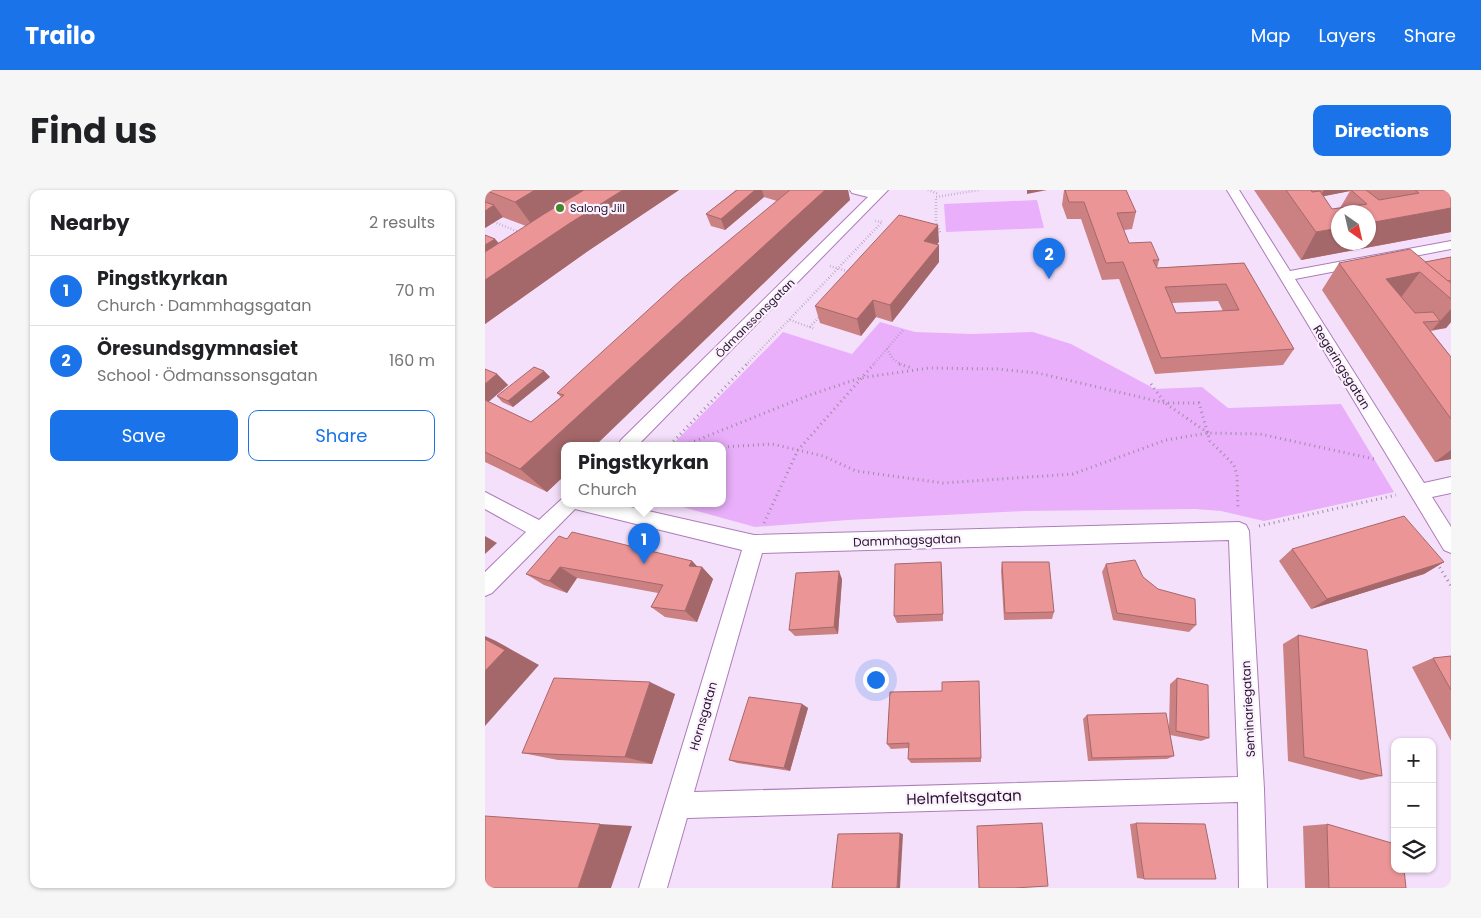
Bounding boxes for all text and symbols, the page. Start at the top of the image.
text: Trailo [25,19,95,52]
text: Map [1251,23,1291,48]
text: Layers [1319,23,1376,48]
text: Share [1404,23,1456,48]
button: Directions [1313,105,1451,156]
text: Find us [30,106,157,155]
place label: Salong Jill [570,200,625,216]
marker: Salong Jill [554,202,566,214]
north arrow [1331,205,1376,250]
text: Nearby [50,208,130,237]
text: 2 results [369,211,435,234]
pin: 2 [1033,238,1065,279]
text: Pingstkyrkan [97,265,228,292]
street label: Ödmanssonsgatan [712,275,798,361]
text: 1 [63,279,69,302]
text: 70 m [395,279,435,302]
text: Church · Dammhagsgatan [97,294,312,317]
street label: Regeringsgatan [1309,322,1375,412]
text: Öresundsgymnasiet [97,335,298,362]
text: 2 [61,349,71,372]
text: 160 m [389,349,435,372]
text: School · Ödmanssonsgatan [97,364,318,387]
button: Save [50,410,238,461]
button: Share [248,410,435,461]
popup [561,442,726,507]
text: Pingstkyrkan [578,449,709,476]
text: Church [578,478,637,501]
pin: 1 [628,523,660,564]
street label: Dammhagsgatan [853,530,961,550]
street label: Seminariegatan [1237,660,1259,758]
your location [863,667,889,693]
street label: Hornsgatan [685,680,721,752]
map controls [1391,738,1436,873]
button: + [1391,738,1436,783]
button: − [1391,783,1436,828]
street label: Helmfeltsgatan [906,784,1022,810]
button: layers [1391,828,1436,873]

